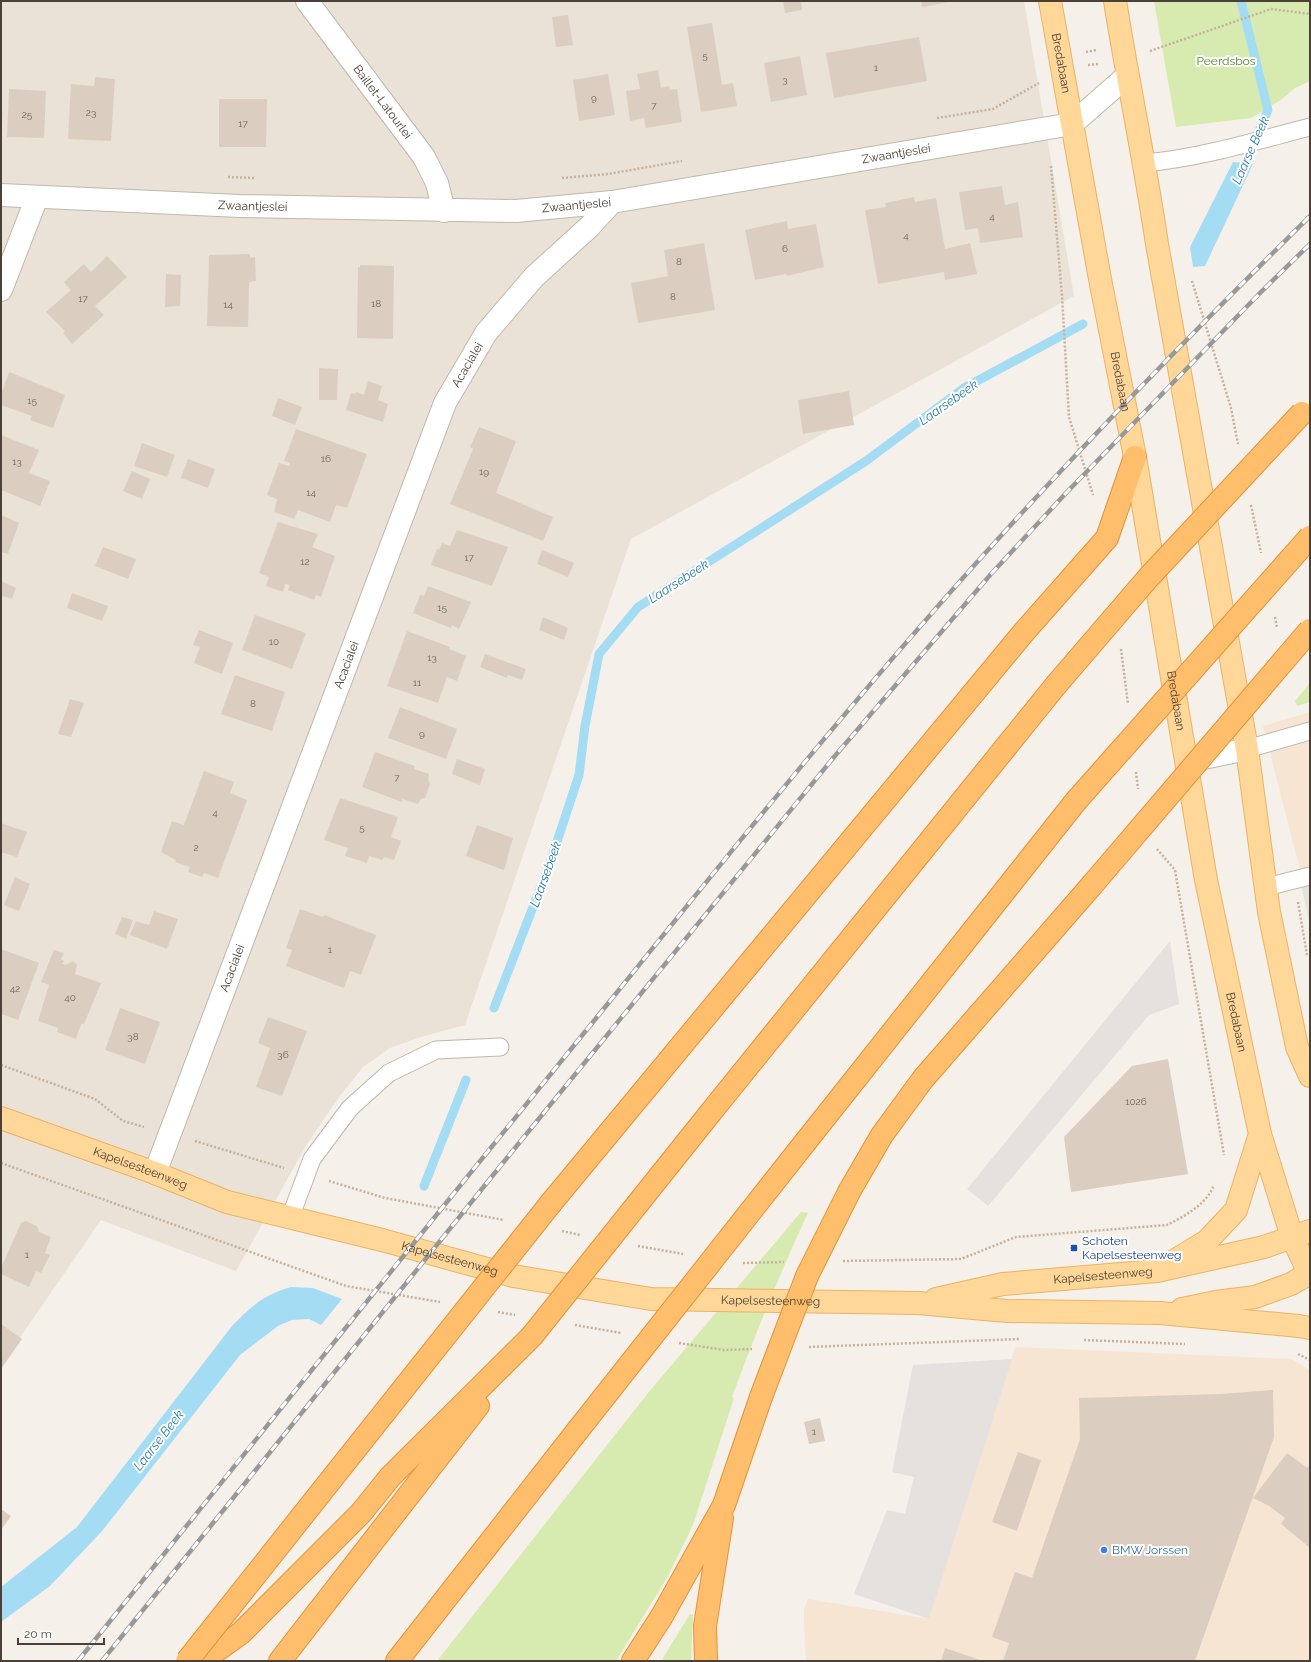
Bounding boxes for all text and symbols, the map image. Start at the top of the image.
street label: Bredabaan [1049,32,1073,94]
house number: 5 [702,50,708,61]
park label: Peerdsbos [1196,54,1256,68]
street label: Baillet-Latourlei [350,62,415,141]
house number: 1 [874,62,879,73]
house number: 3 [782,74,788,85]
house number: 9 [591,92,597,103]
house number: 7 [651,100,657,111]
house number: 23 [86,107,96,118]
house number: 25 [22,109,33,120]
water label: Laarse Beek [1229,114,1272,186]
house number: 17 [238,118,248,129]
street label: Zwaantjeslei [861,141,932,167]
street label: Zwaantjeslei [541,195,612,216]
street label: Zwaantjeslei [218,198,288,214]
house number: 4 [989,211,995,222]
house number: 4 [903,230,909,241]
house number: 6 [782,243,788,254]
house number: 8 [676,256,682,267]
house number: 8 [670,291,676,302]
house number: 17 [78,293,88,304]
house number: 18 [371,298,381,309]
house number: 14 [223,299,233,310]
street label: Acacialei [449,340,486,390]
street label: Bredabaan [1107,350,1133,413]
water label: Laarsebeek [916,377,981,428]
house number: 15 [27,395,37,406]
house number: 16 [321,453,331,464]
house number: 13 [12,456,22,467]
house number: 19 [479,466,489,477]
house number: 14 [306,487,316,498]
house number: 17 [464,552,474,563]
house number: 12 [300,556,310,567]
water label: Laarsebeek [645,556,711,606]
house number: 15 [437,602,447,613]
house number: 10 [269,636,279,647]
street label: Acacialei [331,639,362,691]
house number: 13 [427,652,437,663]
street label: Bredabaan [1164,670,1188,732]
house number: 11 [413,677,422,688]
house number: 8 [250,698,256,709]
house number: 9 [419,728,425,739]
house number: 7 [394,772,400,783]
house number: 4 [212,807,218,818]
house number: 5 [359,822,365,833]
water label: Laarsebeek [527,839,564,909]
house number: 2 [193,842,199,853]
street label: Acacialei [217,942,248,994]
house number: 1 [328,944,333,955]
house number: 42 [10,983,20,994]
street label: Bredabaan [1223,991,1249,1053]
house number: 40 [64,992,76,1003]
house number: 38 [127,1031,139,1042]
house number: 36 [277,1049,289,1060]
house number: 1026 [1125,1096,1147,1107]
street label: Kapelsesteenweg [91,1144,189,1192]
place label: Schoten Kapelsesteenweg [1082,1234,1181,1262]
street label: Kapelsesteenweg [400,1239,500,1279]
marker: Schoten Kapelsesteenweg [1069,1243,1079,1253]
house number: 1 [25,1249,30,1260]
street label: Kapelsesteenweg [1053,1264,1153,1287]
street label: Kapelsesteenweg [721,1293,820,1309]
water label: Laarse Beek [130,1407,187,1473]
house number: 1 [812,1426,817,1437]
place label: BMW Jorssen [1112,1543,1188,1557]
marker: BMW Jorssen [1099,1545,1109,1555]
scale bar [18,1620,104,1646]
text: 20 m [24,1627,52,1641]

